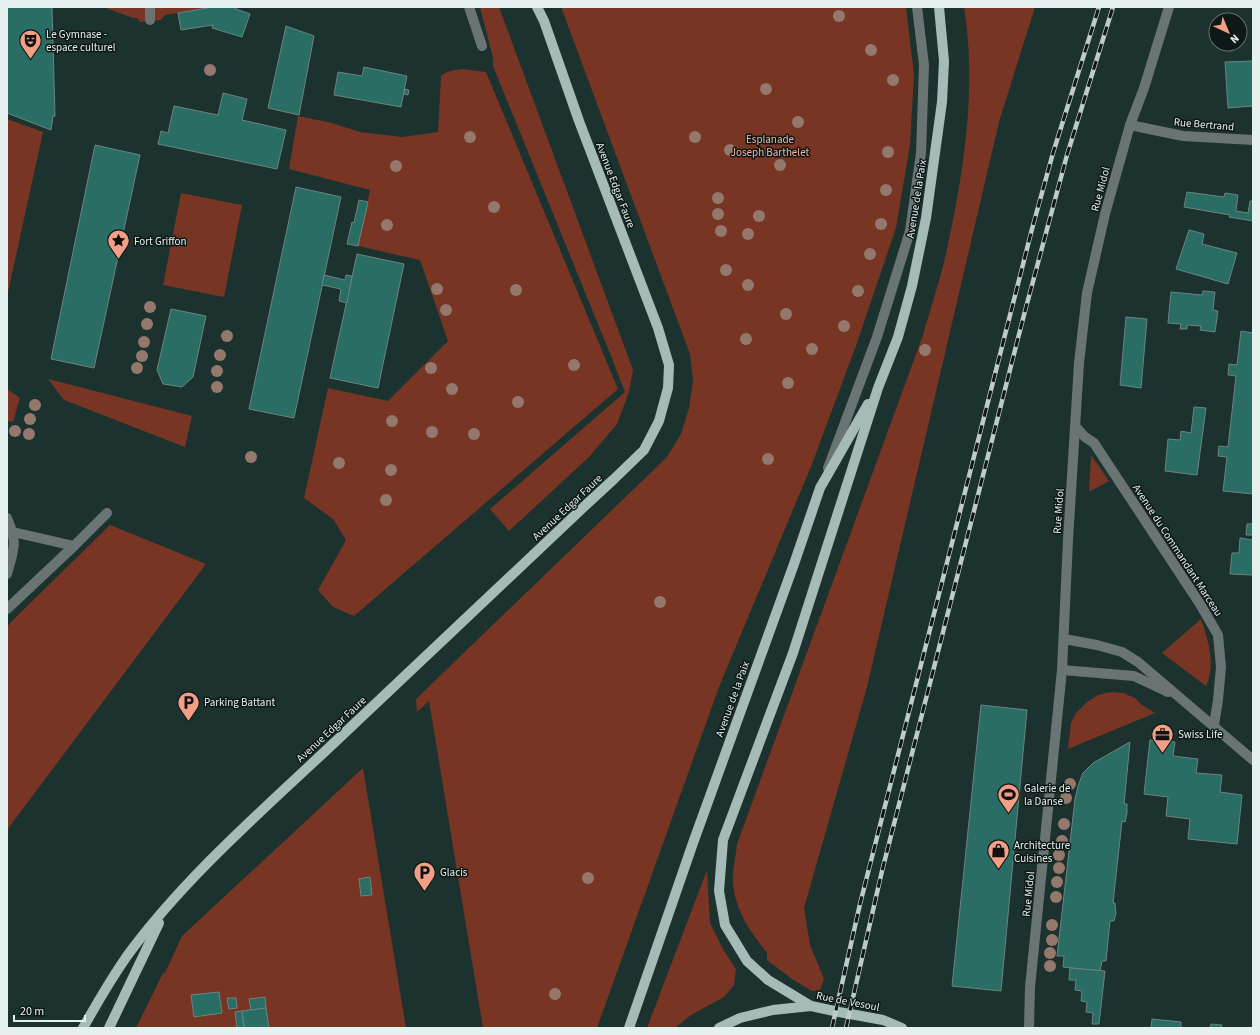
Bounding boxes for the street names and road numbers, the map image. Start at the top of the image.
street label: Rue Bertrand [1173,114,1235,135]
street label: Avenue Edgar Faure [592,140,639,231]
street label: Avenue de la Paix [903,159,930,239]
street label: Rue Midol [1087,165,1114,213]
street label: Avenue Edgar Faure [529,471,606,544]
street label: Avenue du Commandant Marceau [1129,481,1226,619]
street label: Rue Midol [1049,488,1068,534]
street label: Avenue de la Paix [712,659,753,739]
street label: Avenue Edgar Faure [293,693,370,766]
street label: Rue Midol [1019,870,1038,917]
street label: Rue de Vesoul [815,988,881,1015]

